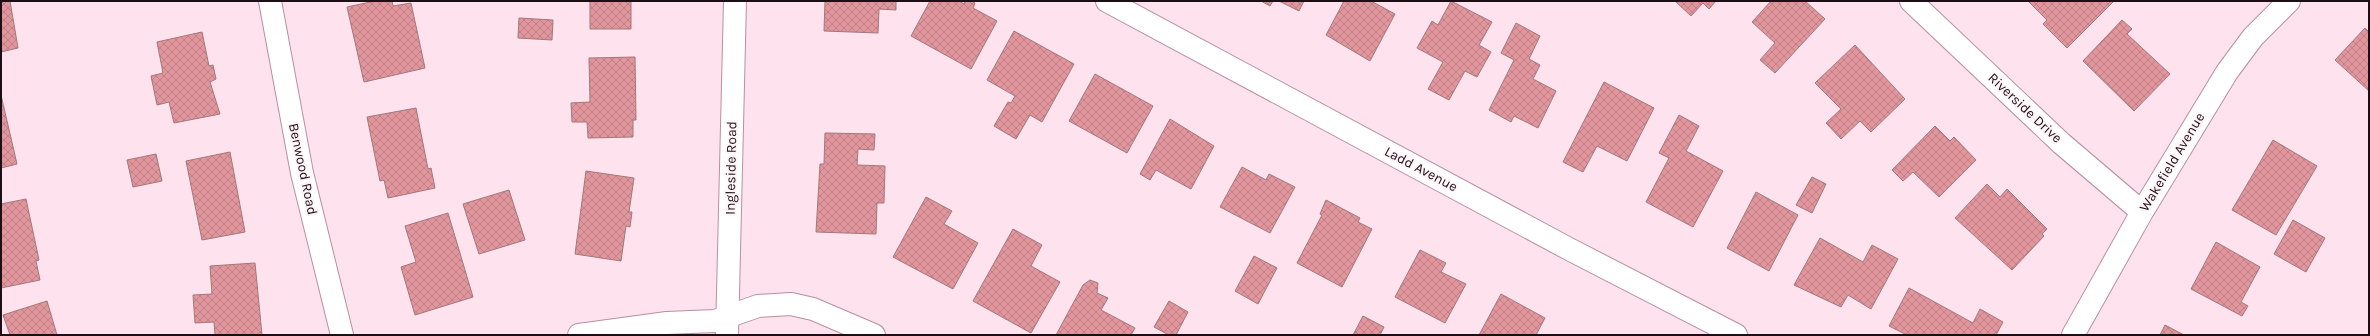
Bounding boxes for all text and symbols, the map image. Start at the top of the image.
street label: Riverside Drive [1984,69,2066,147]
street label: Wakefield Avenue [2136,109,2208,215]
street label: Benwood Road [285,121,321,217]
street label: Ingleside Road [722,121,740,215]
street label: Ladd Avenue [1382,143,1460,195]

